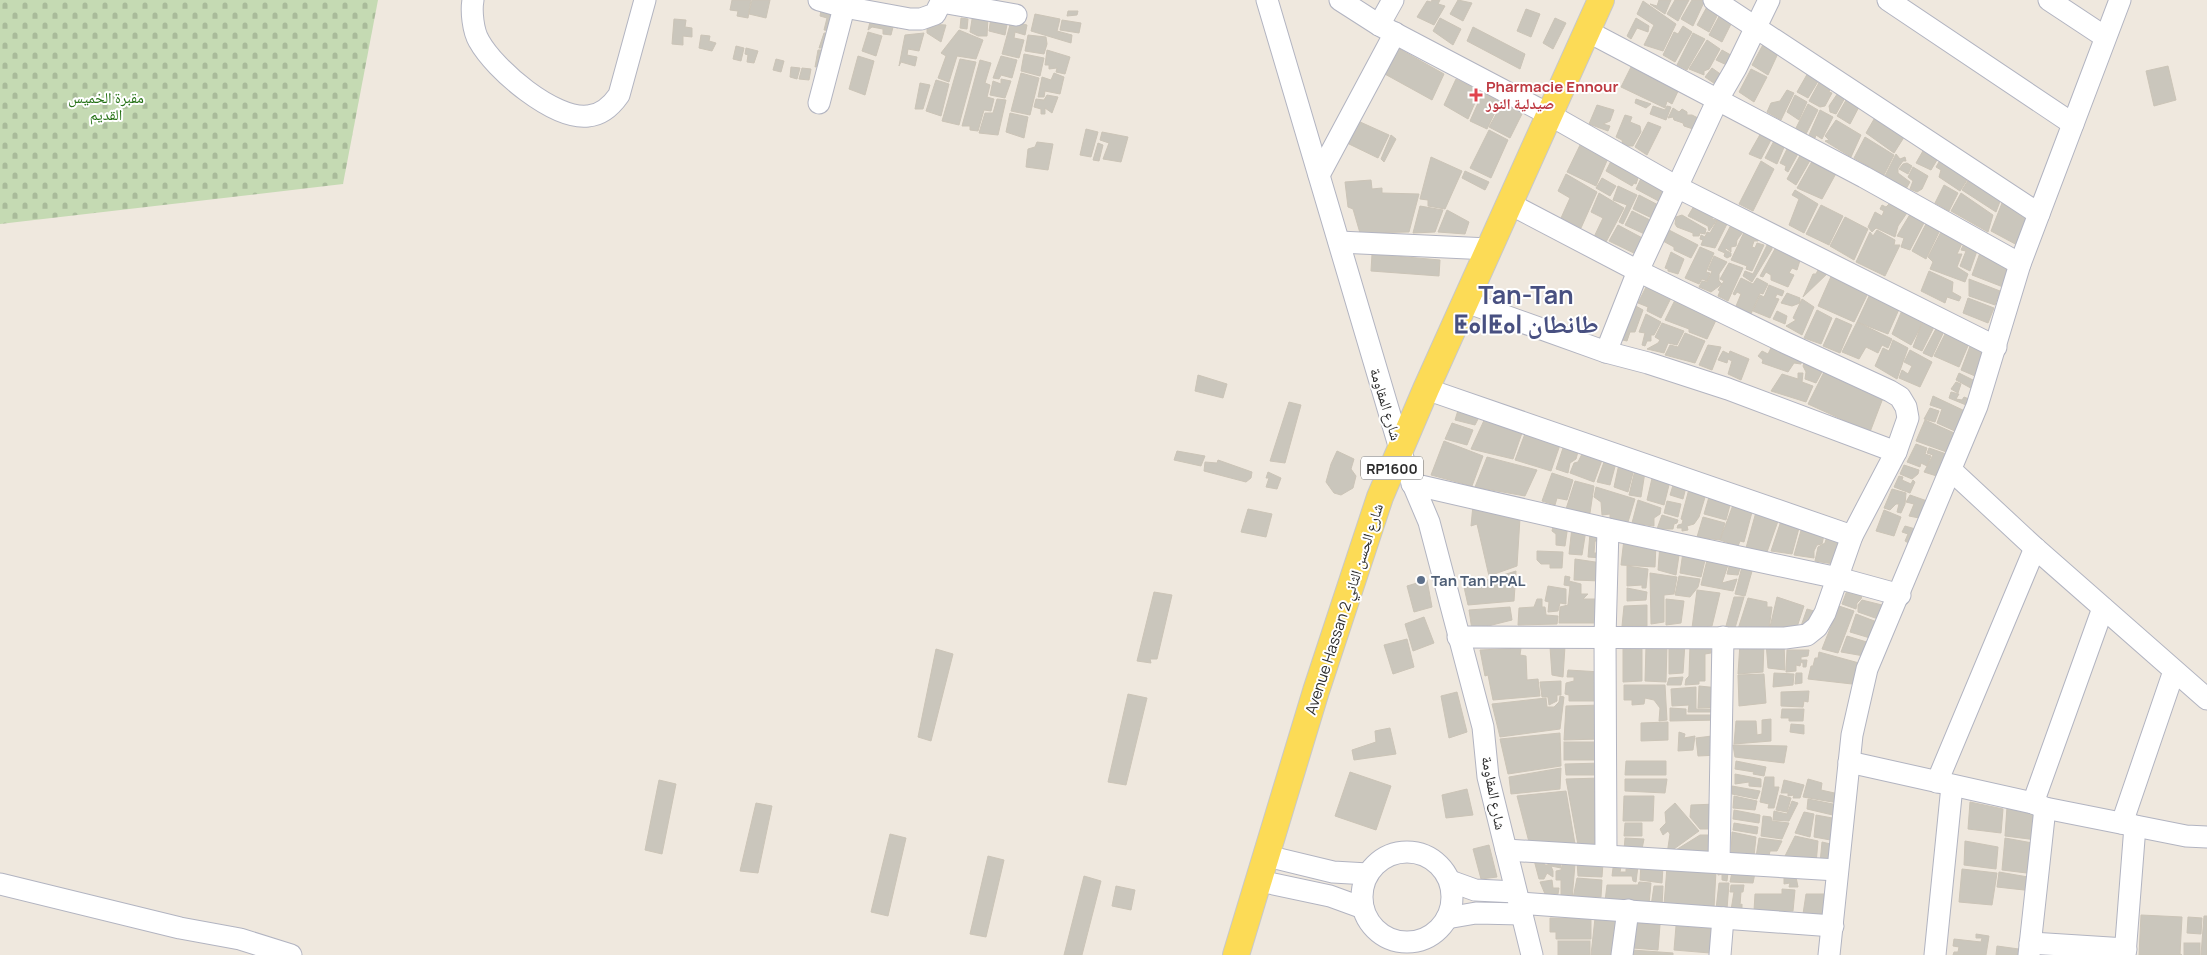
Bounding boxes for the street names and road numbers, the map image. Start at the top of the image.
street label: شارع المقاومة [1365,365,1407,443]
road number: RP1600 [1361,456,1423,479]
street label: Avenue Hassan 2 شارع الحسن الثاني [1300,501,1390,718]
street label: شارع المقاومة [1477,754,1511,832]

